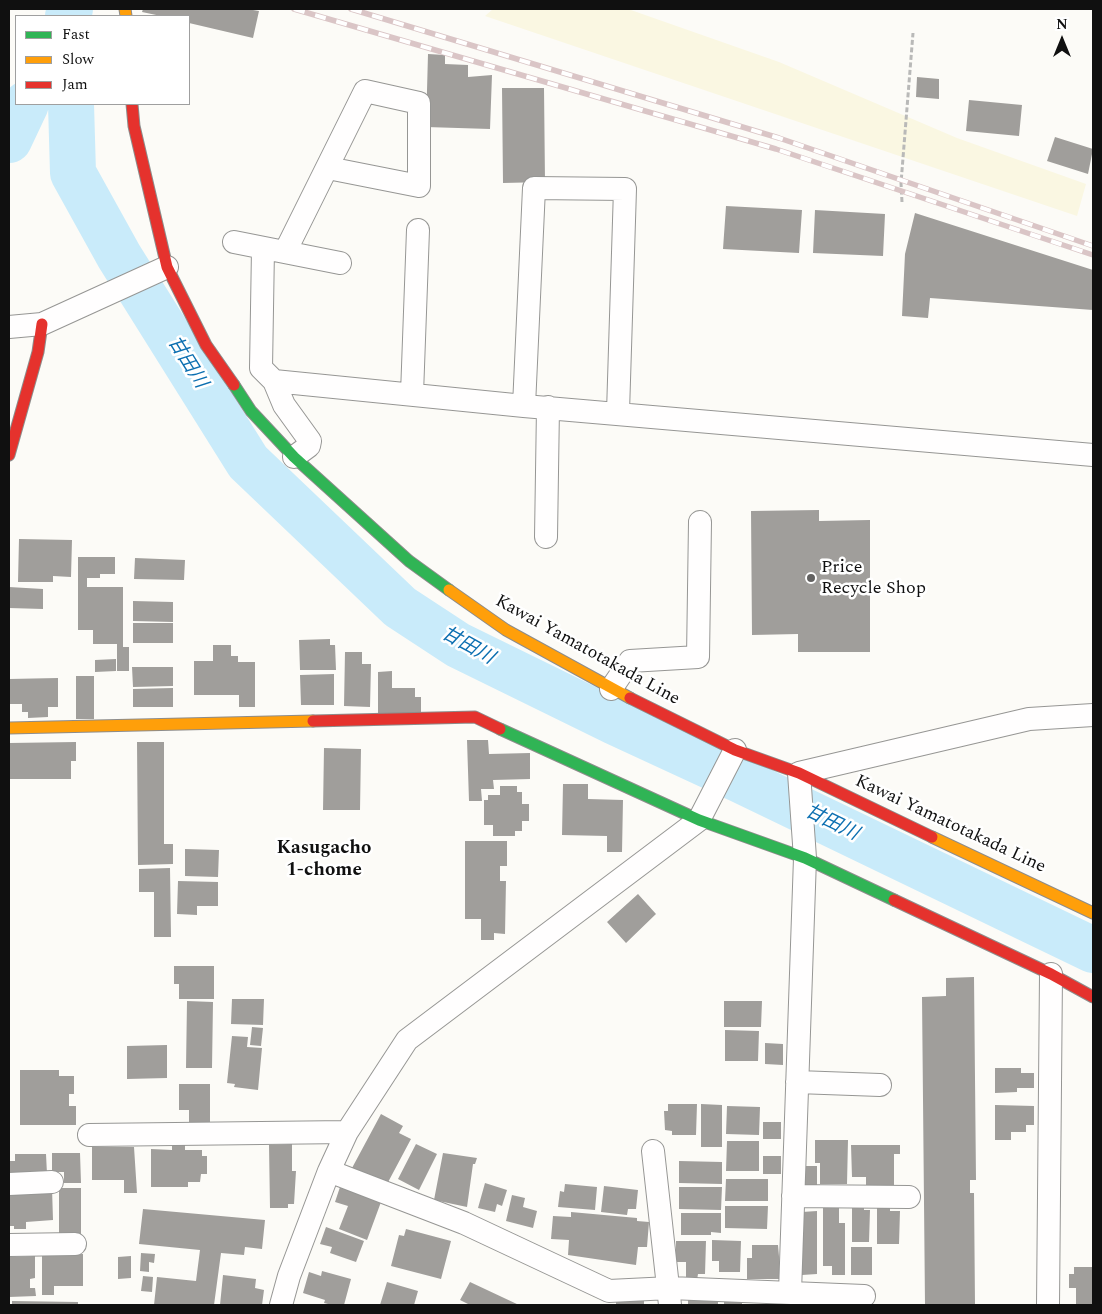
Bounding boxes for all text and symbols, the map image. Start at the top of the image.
text: N [1056,14,1068,35]
legend [15,15,190,105]
north arrow [1037,15,1087,65]
text: Fast [62,23,90,46]
text: Slow [62,48,94,71]
text: Jam [62,73,88,96]
water label: 甘田川 [161,333,211,393]
place label: Price Recycle Shop [821,557,926,600]
marker: Price Recycle Shop [805,572,817,584]
street label: Kawai Yamatotakada Line [491,591,683,711]
water label: 甘田川 [437,623,497,671]
street label: Kawai Yamatotakada Line [851,771,1049,879]
water label: 甘田川 [800,801,862,847]
district label: Kasugacho 1-chome [277,838,371,882]

